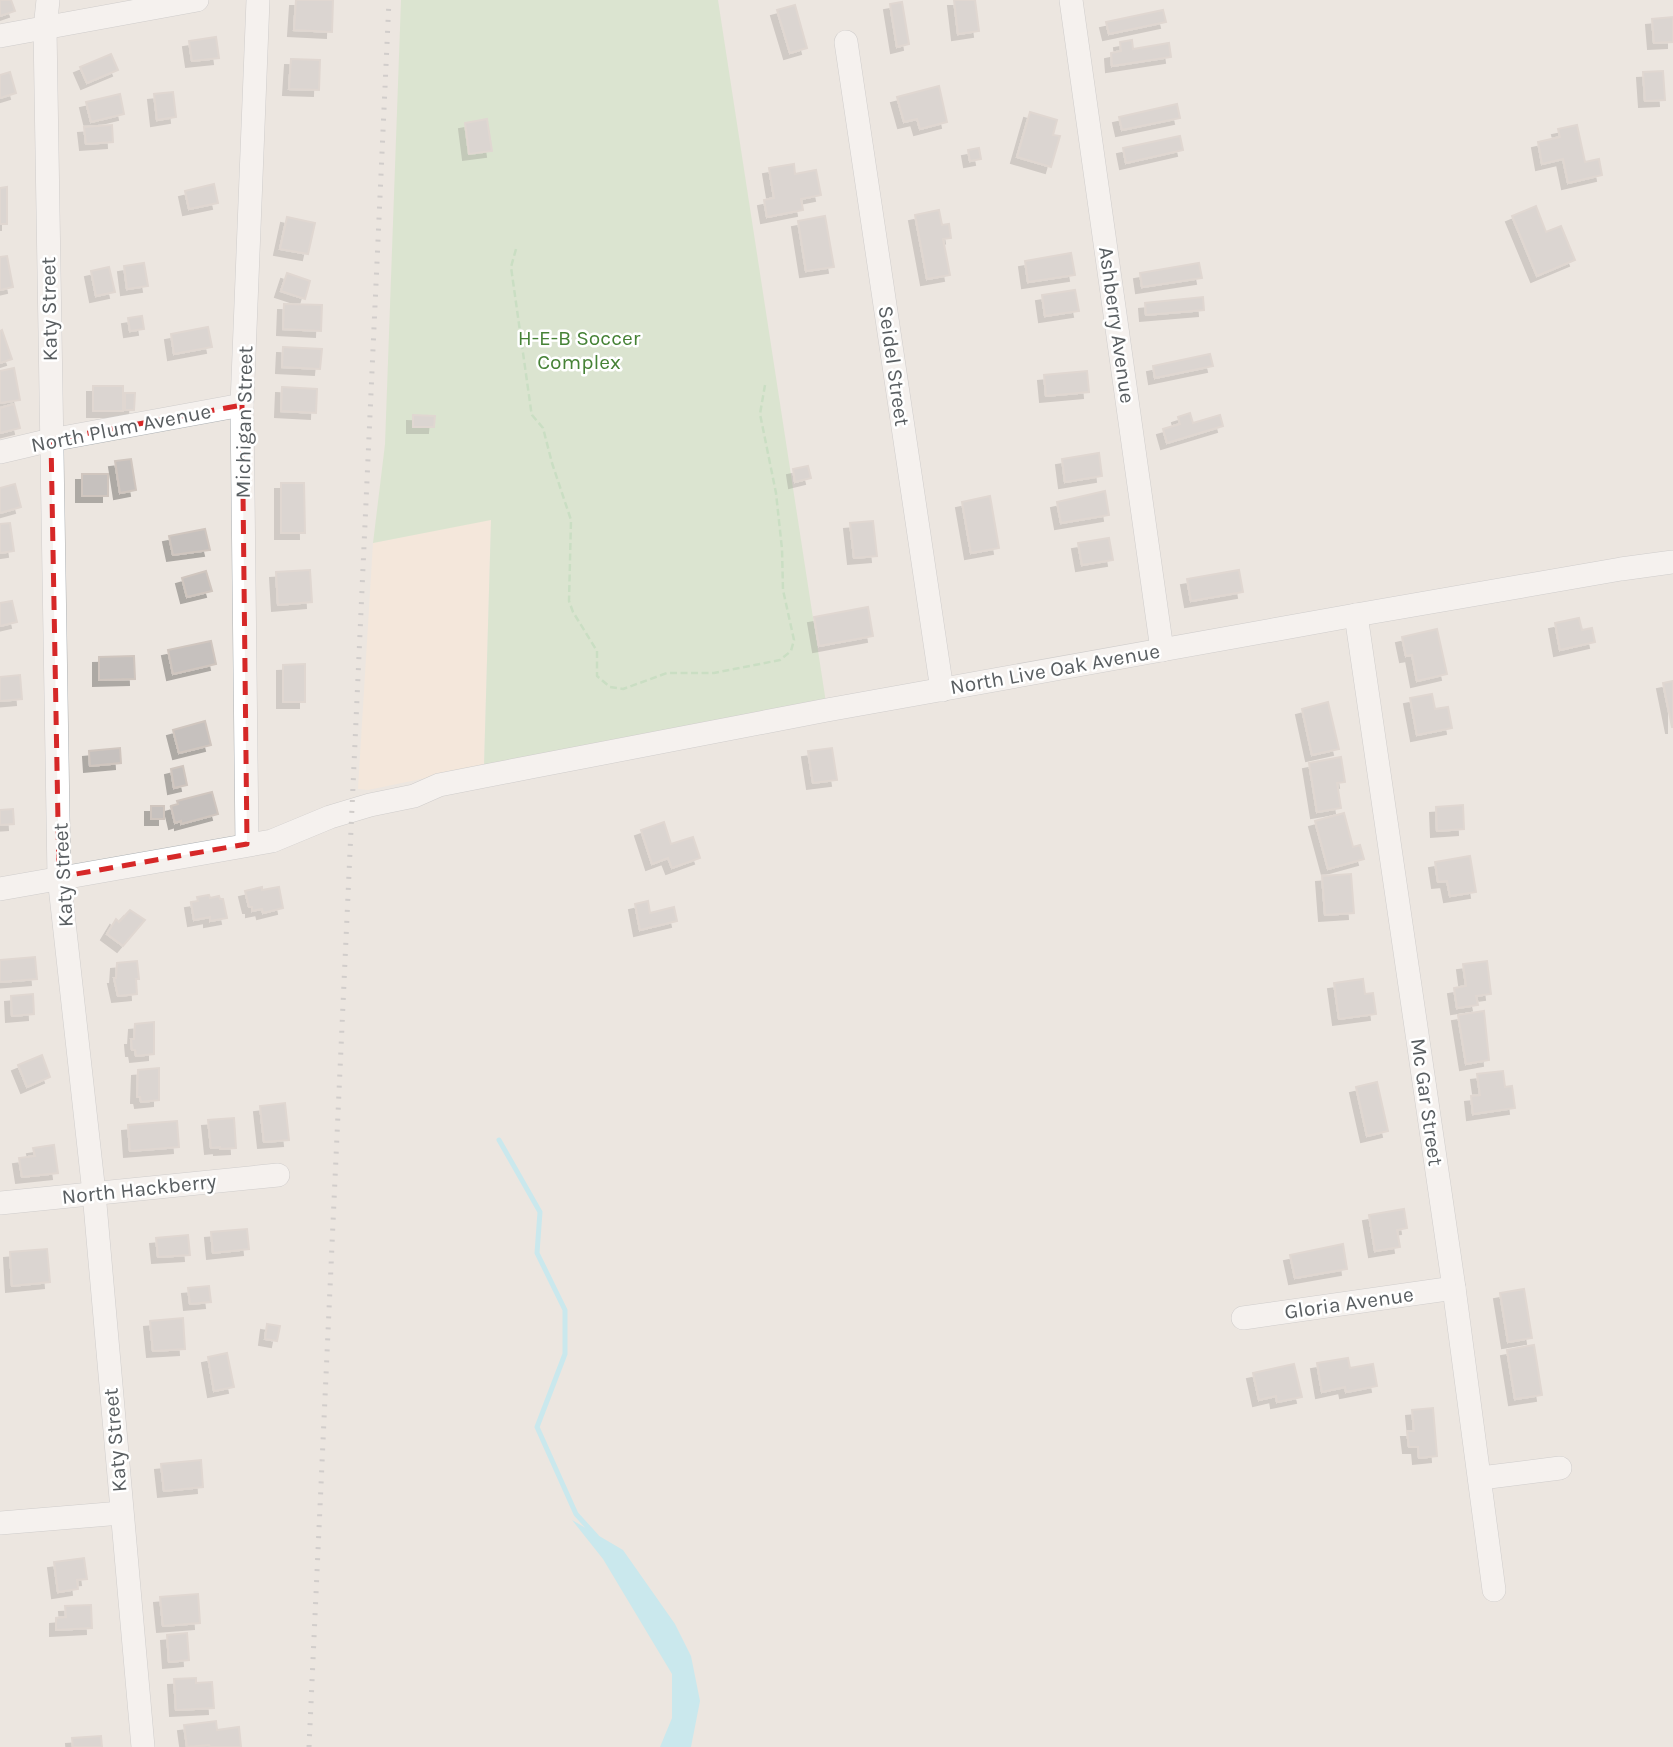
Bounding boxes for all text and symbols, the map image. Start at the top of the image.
street label: Ashberry Avenue [1094,245,1140,405]
street label: Katy Street [36,256,62,362]
street label: Seidel Street [874,304,914,428]
park label: H-E-B Soccer Complex [518,326,641,374]
street label: Michigan Street [231,345,257,498]
street label: North Plum Avenue [29,399,213,457]
street label: North Live Oak Avenue [948,639,1162,699]
street label: Katy Street [48,822,78,928]
street label: Mc Gar Street [1406,1036,1448,1168]
street label: North Hackberry [60,1169,218,1209]
street label: Gloria Avenue [1283,1282,1415,1324]
street label: Katy Street [98,1387,132,1493]

